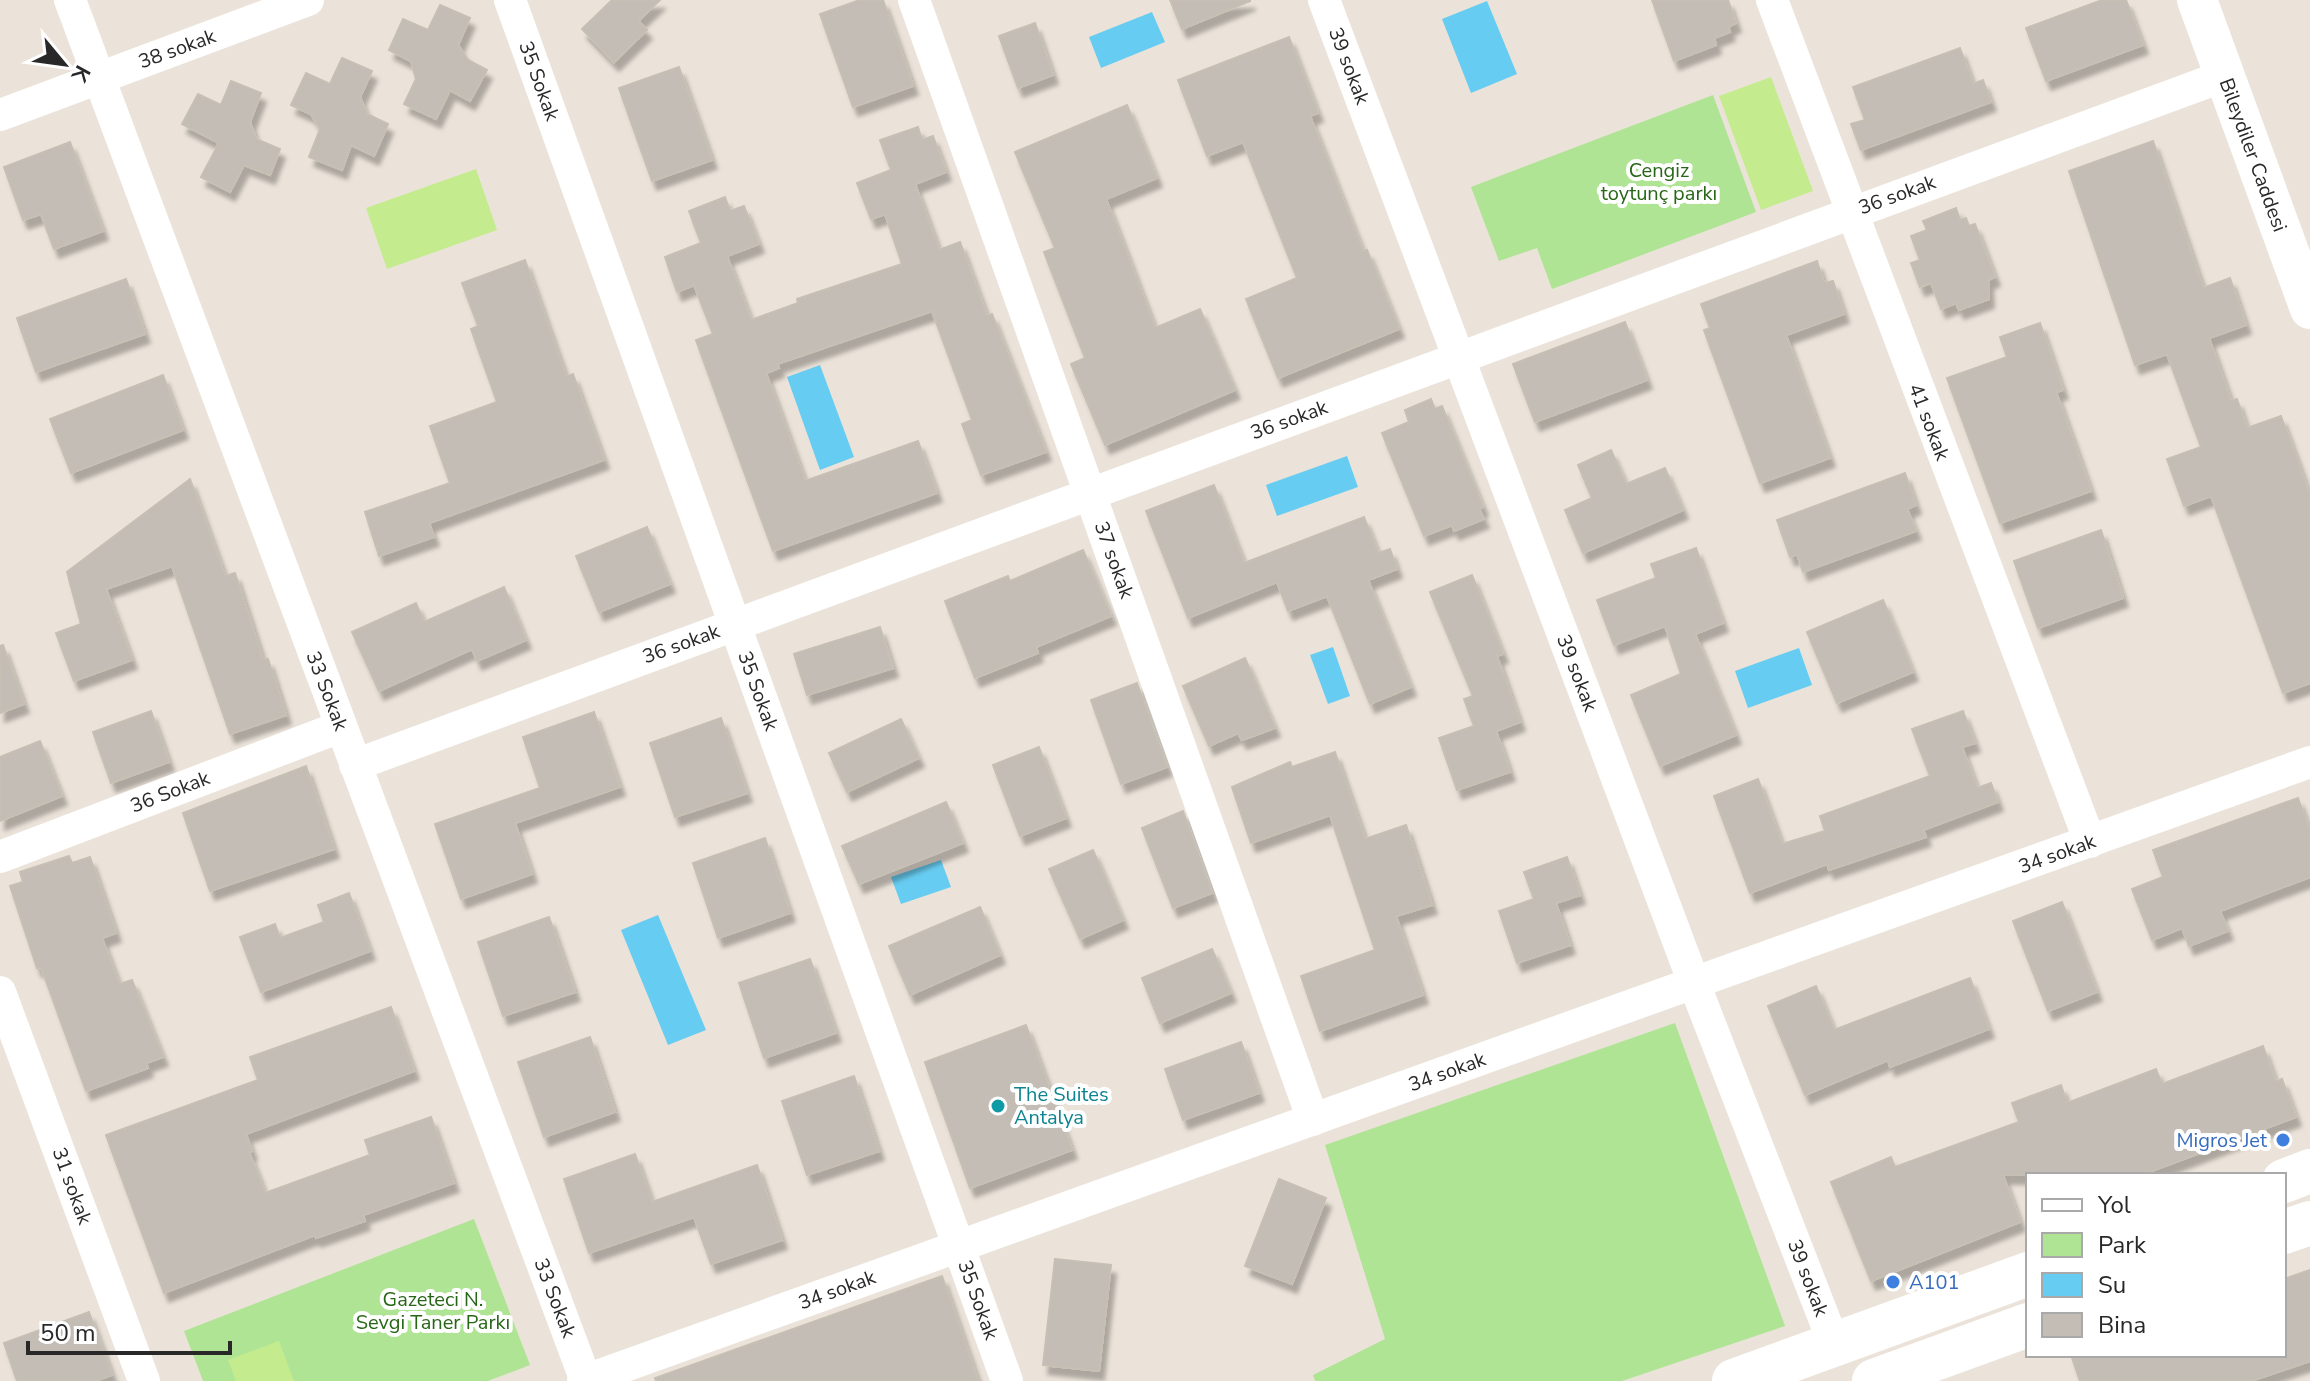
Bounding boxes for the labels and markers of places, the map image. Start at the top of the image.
place label: The Suites Antalya [1014,1081,1109,1131]
marker: The Suites Antalya [989,1097,1007,1115]
place label: Migros Jet [2177,1127,2268,1154]
marker: Migros Jet [2274,1131,2292,1149]
place label: A101 [1909,1269,1960,1296]
marker: A101 [1884,1273,1902,1291]

